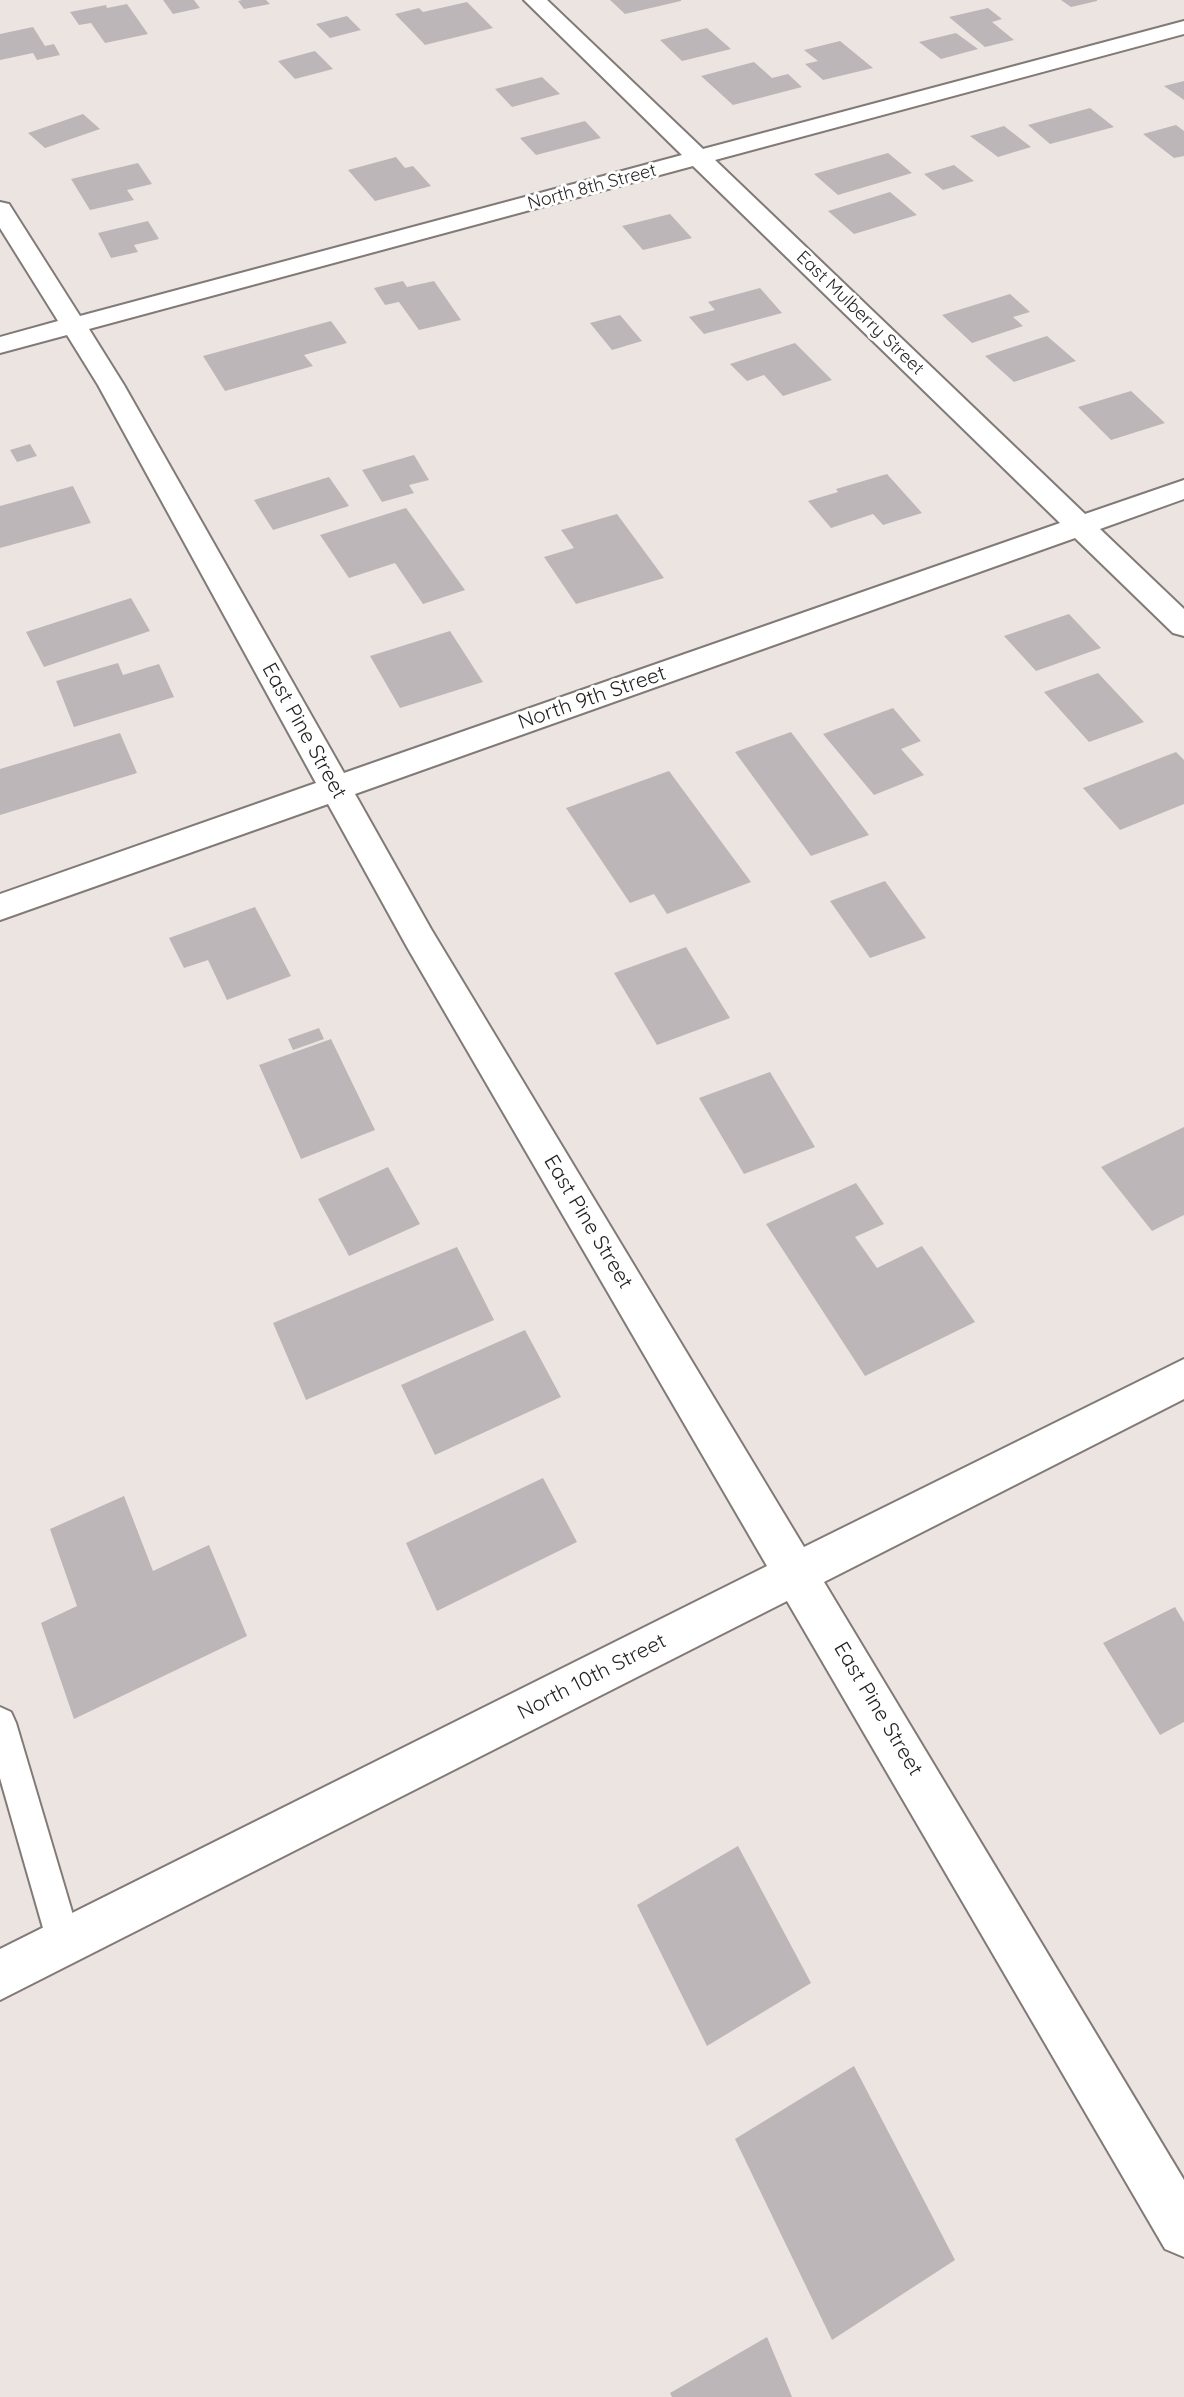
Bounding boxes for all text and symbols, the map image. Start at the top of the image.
street label: North 8th Street [525,159,659,215]
street label: East Mulberry Street [792,246,928,380]
street label: East Pine Street [256,659,352,803]
street label: North 9th Street [515,661,669,735]
street label: East Pine Street [538,1151,638,1293]
street label: North 10th Street [514,1629,670,1725]
street label: East Pine Street [828,1638,928,1780]

